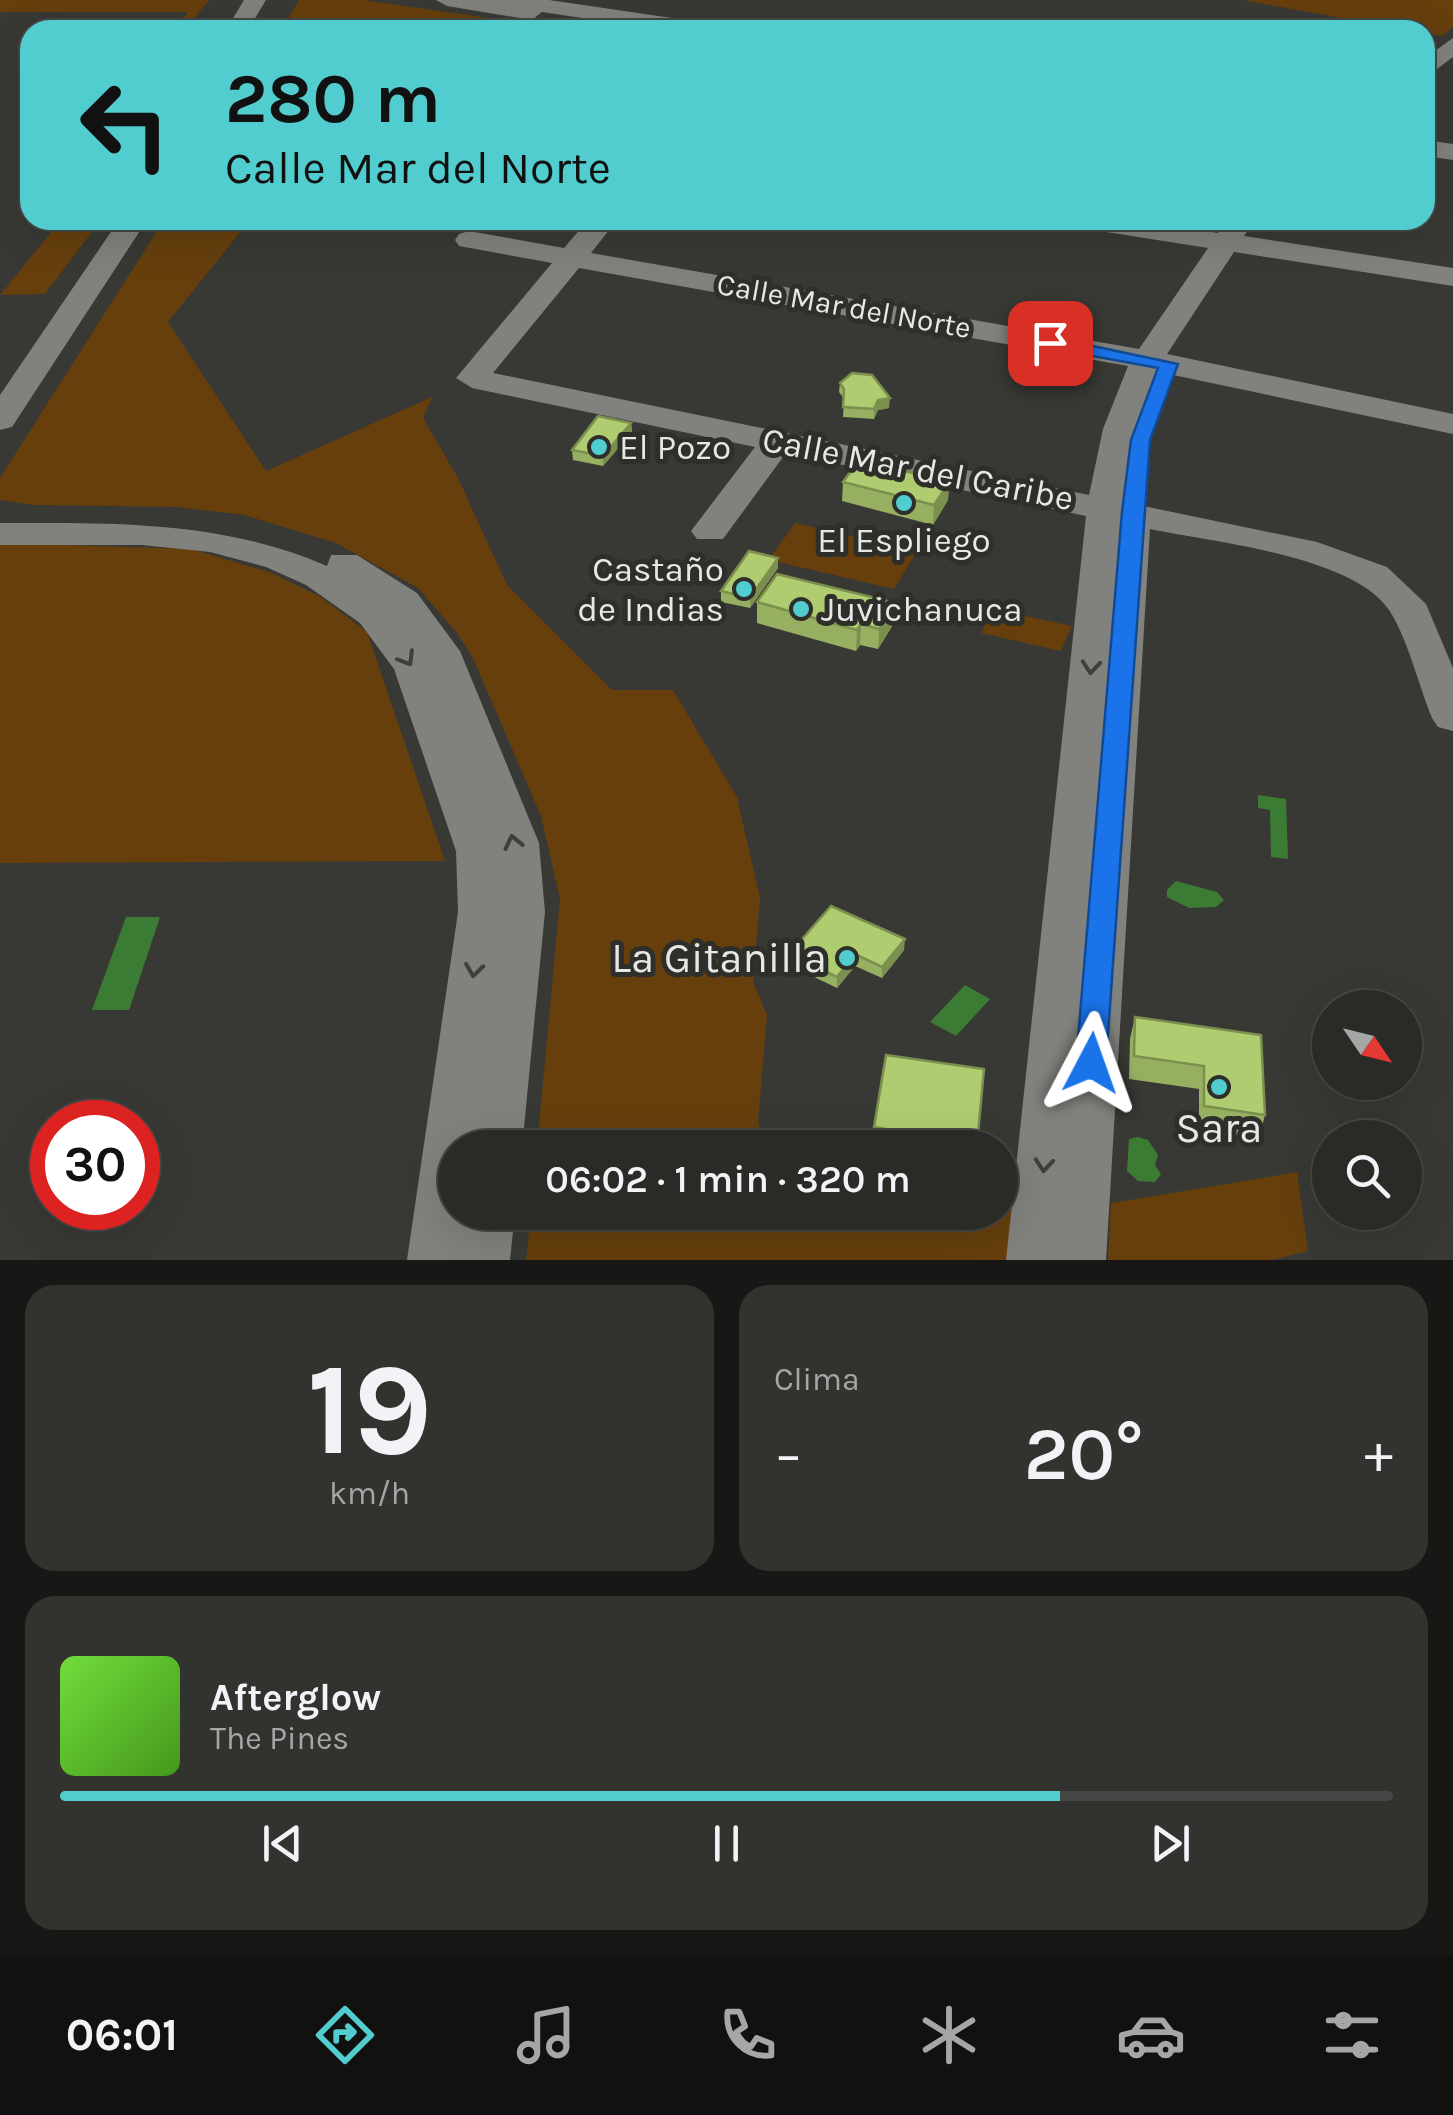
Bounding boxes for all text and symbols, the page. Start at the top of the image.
text: 280 m [225,58,441,140]
icon: left [60,60,190,190]
text: Calle Mar del Norte [225,142,611,194]
street label: Calle Mar del Norte [714,266,974,346]
pin [1008,301,1093,386]
icon: arrive [1023,316,1078,371]
street label: Calle Mar del Caribe [759,419,1077,519]
place label: El Pozo [619,427,731,468]
marker: El Pozo [588,436,610,458]
marker: El Espliego [893,492,915,514]
place label: El Espliego [817,520,991,561]
place label: Castaño de Indias [577,549,724,630]
marker: Castaño de Indias [733,578,755,600]
place label: Juvichanuca [821,589,1022,630]
marker: Juvichanuca [790,598,812,620]
one-way arrow [395,648,414,666]
one-way arrow [1080,659,1102,675]
one-way arrow [504,834,525,851]
place label: La Gitanilla [611,933,827,983]
marker: La Gitanilla [836,947,858,969]
one-way arrow [464,962,485,978]
north arrow [1312,990,1422,1100]
map controls [1312,990,1422,1230]
position arrow [1039,1011,1143,1115]
marker: Sara [1208,1076,1230,1098]
speed limit sign: 30 [30,1100,160,1230]
place label: Sara [1176,1103,1262,1153]
button: search [1312,1120,1422,1230]
text: 06:02 · 1 min · 320 m [545,1157,911,1202]
one-way arrow [1033,1157,1055,1173]
text: 19 [307,1334,432,1486]
text: Clima [774,1361,860,1398]
text: 20° [1024,1410,1143,1498]
text: − [774,1422,803,1486]
text: + [1364,1422,1393,1486]
text: km/h [329,1475,410,1512]
text: Afterglow [210,1675,381,1720]
text: The Pines [210,1720,349,1757]
icon: previous [255,1816,310,1871]
icon: pause [699,1816,754,1871]
icon: next [1143,1816,1198,1871]
icon: directions [310,2000,380,2070]
icon: music [511,2000,581,2070]
icon: phone [713,2000,783,2070]
icon: climate [914,2000,984,2070]
icon: car [1116,2000,1186,2070]
icon: filters [1317,2000,1387,2070]
text: 06:01 [66,2009,178,2061]

